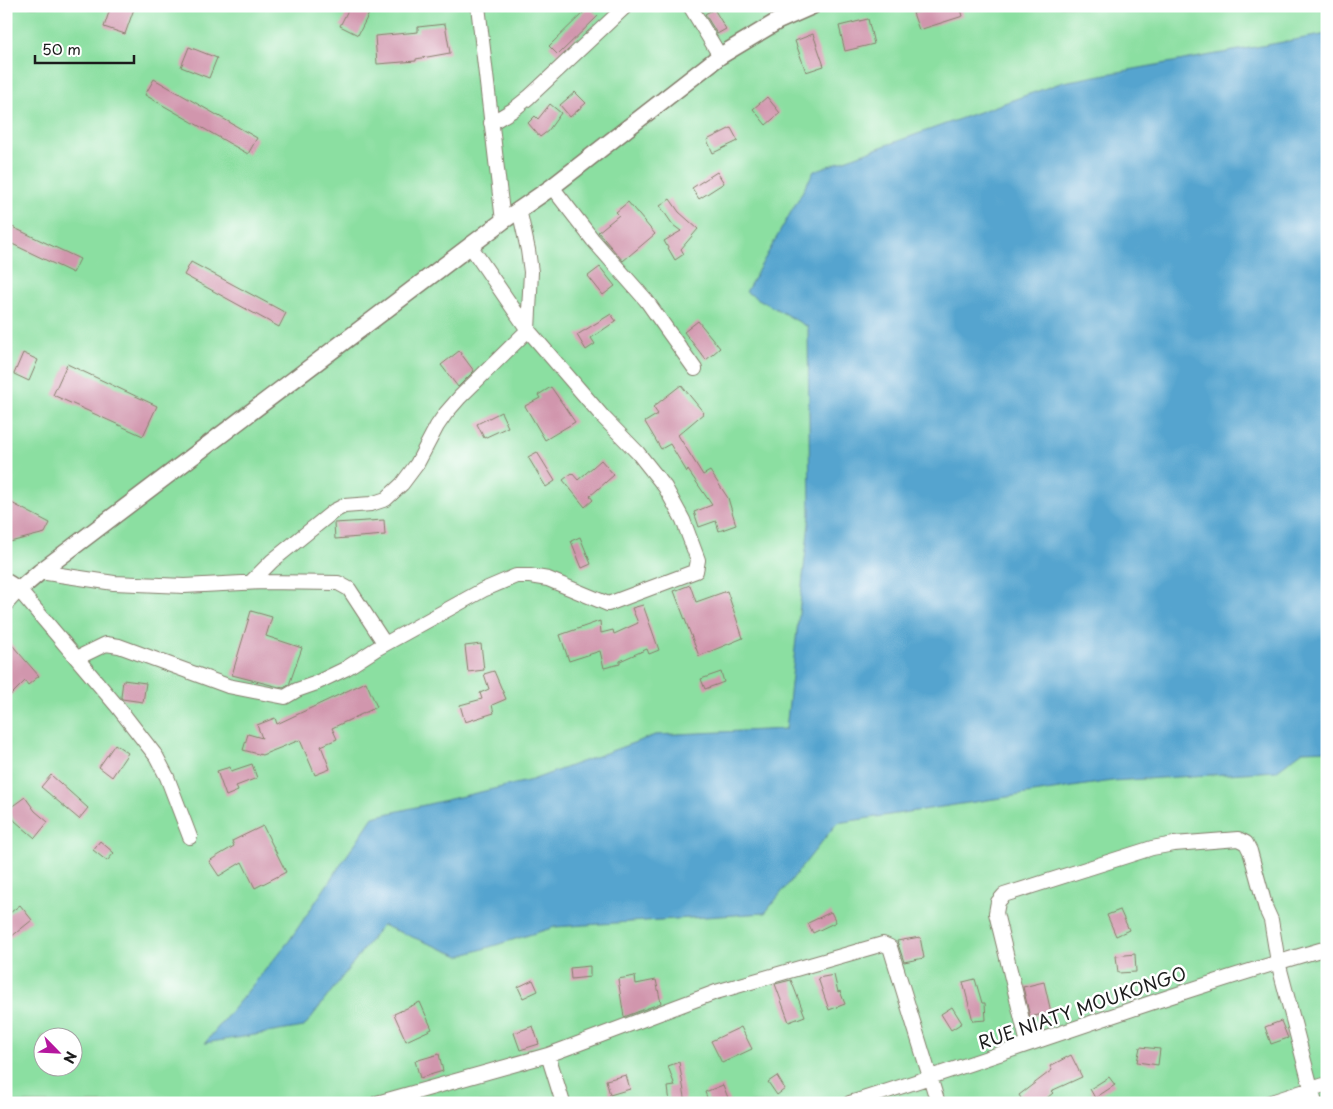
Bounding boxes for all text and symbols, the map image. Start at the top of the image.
scale bar [35,32,134,64]
text: 50 m [42,37,81,60]
street label: RUE NIATY MOUKONGO [974,959,1190,1055]
north arrow [32,1026,82,1076]
text: N [58,1048,82,1067]

